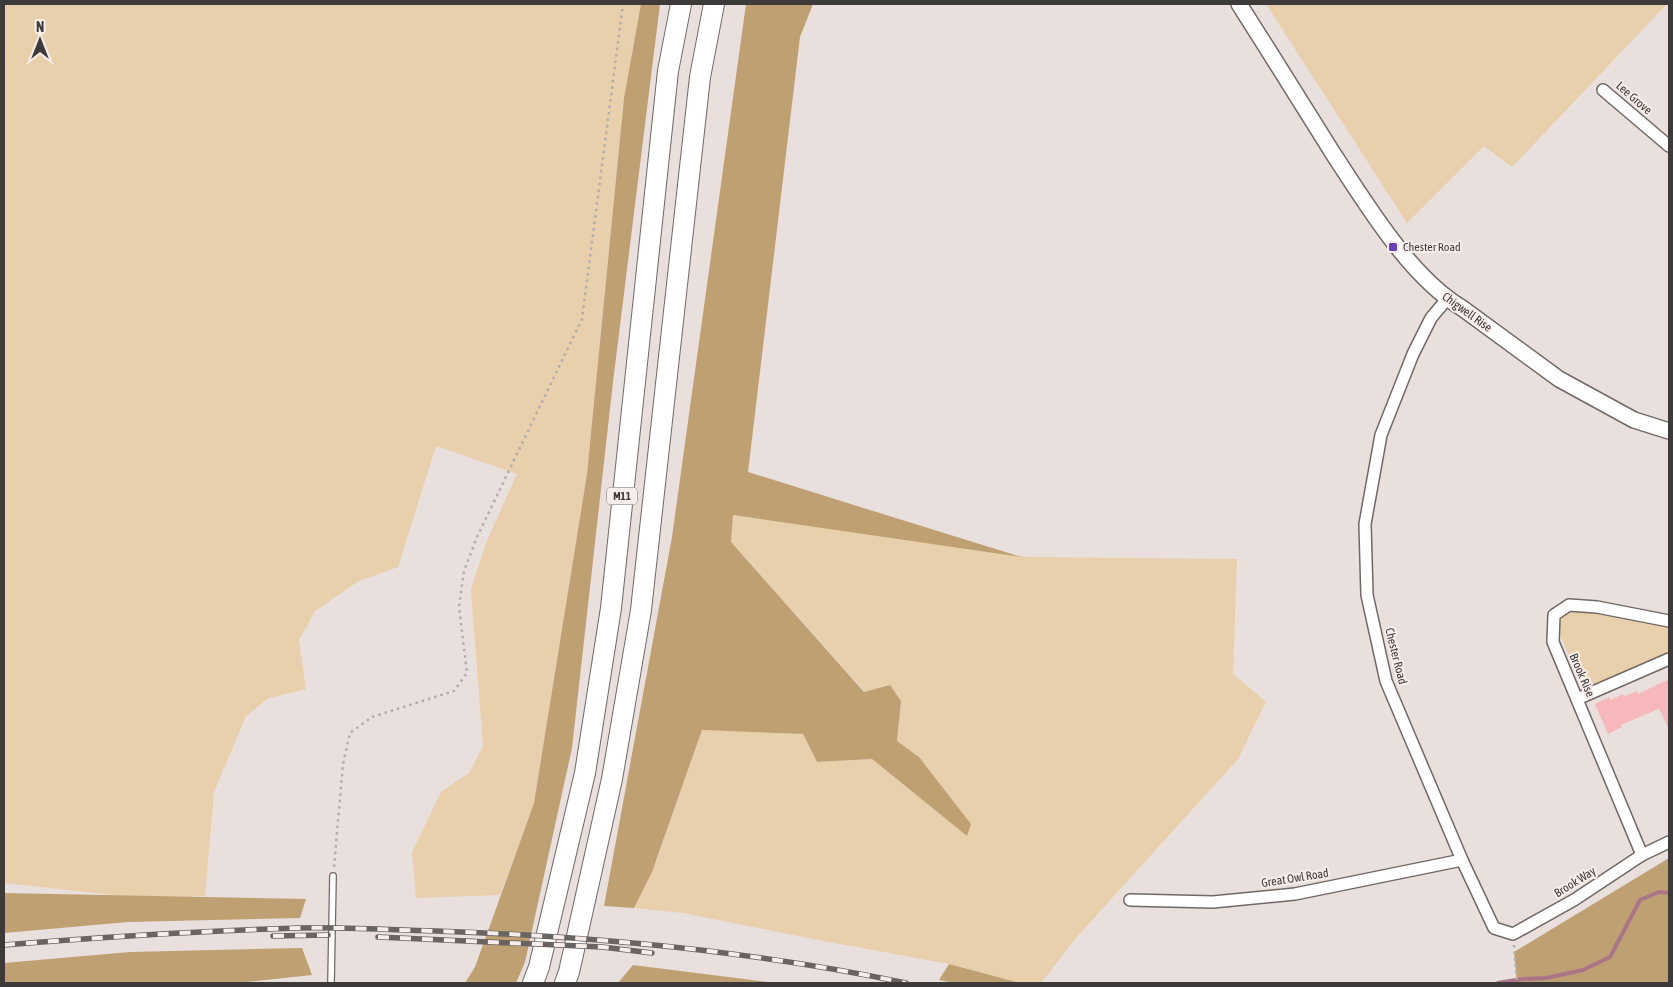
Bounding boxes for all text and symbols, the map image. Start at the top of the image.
north arrow [15,15,65,65]
text: N [36,19,44,35]
street label: Lee Grove [1613,79,1655,117]
place label: Chester Road [1403,240,1461,254]
marker: Chester Road [1387,241,1399,253]
street label: Chigwell Rise [1439,289,1495,335]
road number: M11 [607,488,637,504]
street label: Chester Road [1382,626,1410,686]
street label: Brook Rise [1567,651,1597,699]
street label: Brook Way [1552,864,1598,900]
street label: Great Owl Road [1260,866,1330,890]

